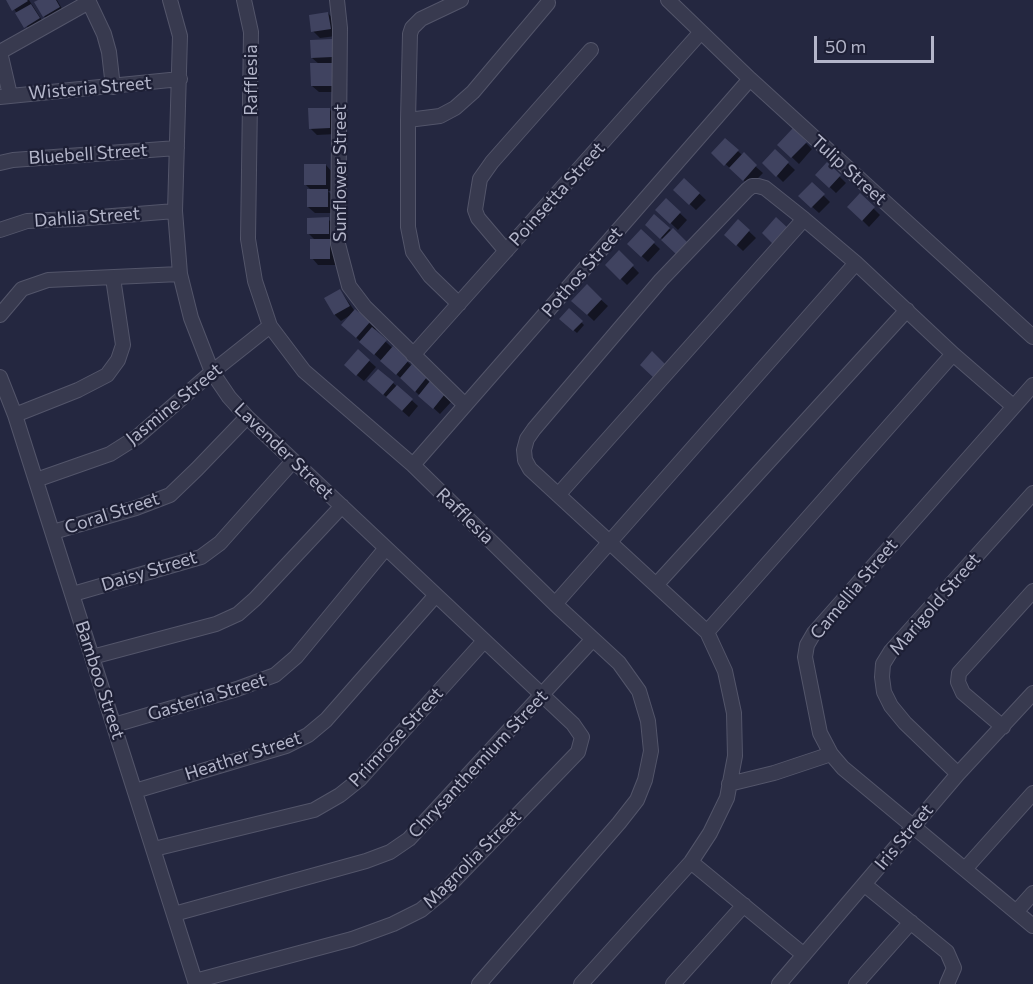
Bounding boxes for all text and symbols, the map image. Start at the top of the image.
scale bar [817,24,937,62]
text: 50 m [825,35,866,57]
street label: Rafflesia [240,44,262,116]
street label: Wisteria Street [28,72,152,104]
street label: Sunflower Street [329,104,351,242]
street label: Tulip Street [807,130,891,210]
street label: Poinsetta Street [505,137,609,251]
street label: Bluebell Street [28,139,148,169]
street label: Dahlia Street [33,203,141,231]
street label: Pothos Street [537,223,627,321]
street label: Jasmine Street [122,359,226,449]
street label: Lavender Street [230,398,338,504]
street label: Rafflesia [432,483,498,549]
street label: Coral Street [62,488,162,538]
street label: Camellia Street [806,534,902,644]
street label: Daisy Street [99,546,199,596]
street label: Marigold Street [885,549,985,659]
street label: Bamboo Street [71,618,129,742]
street label: Gasteria Street [145,669,269,725]
street label: Primrose Street [344,683,448,791]
street label: Chrysanthemium Street [404,685,552,843]
street label: Heather Street [182,727,304,785]
street label: Iris Street [870,800,938,874]
street label: Magnolia Street [418,805,526,913]

